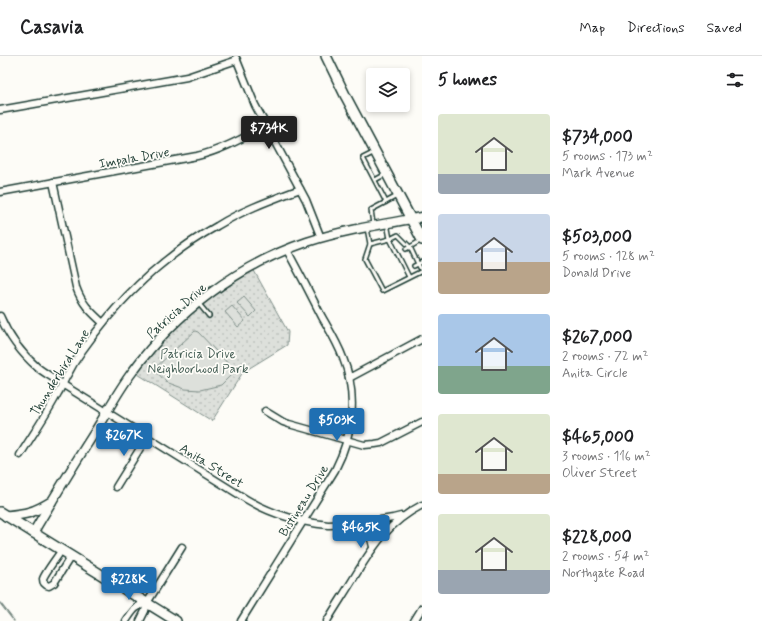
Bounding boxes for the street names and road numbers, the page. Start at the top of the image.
street label: Impala Drive [98,144,171,173]
street label: Patricia Drive [143,280,211,343]
street label: Thunderbird Lane [27,326,94,419]
street label: Anita Street [176,440,246,493]
street label: Bistineau Drive [275,462,333,540]

